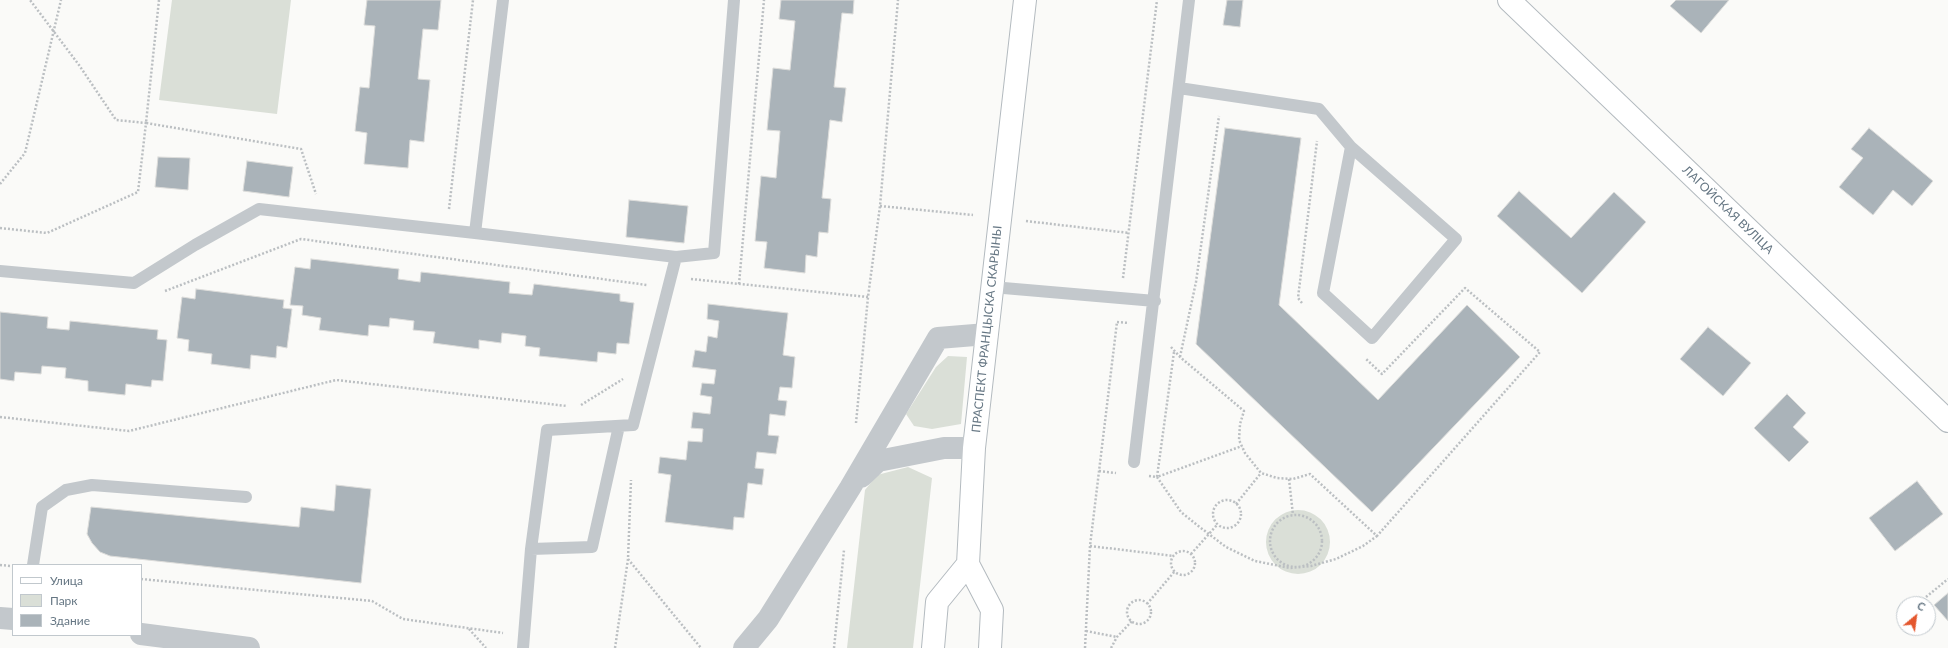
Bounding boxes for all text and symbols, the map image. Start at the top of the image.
street label: ЛАГОЙСКАЯ ВУЛІЦА [1680,163,1776,257]
street label: ПРАСПЕКТ ФРАНЦЫСКА СКАРЫНЫ [969,225,1005,433]
legend [12,564,142,636]
text: Улица [50,573,83,588]
text: Парк [50,593,78,608]
north arrow [1896,596,1936,636]
text: С [1915,598,1928,613]
text: Здание [50,613,90,628]

